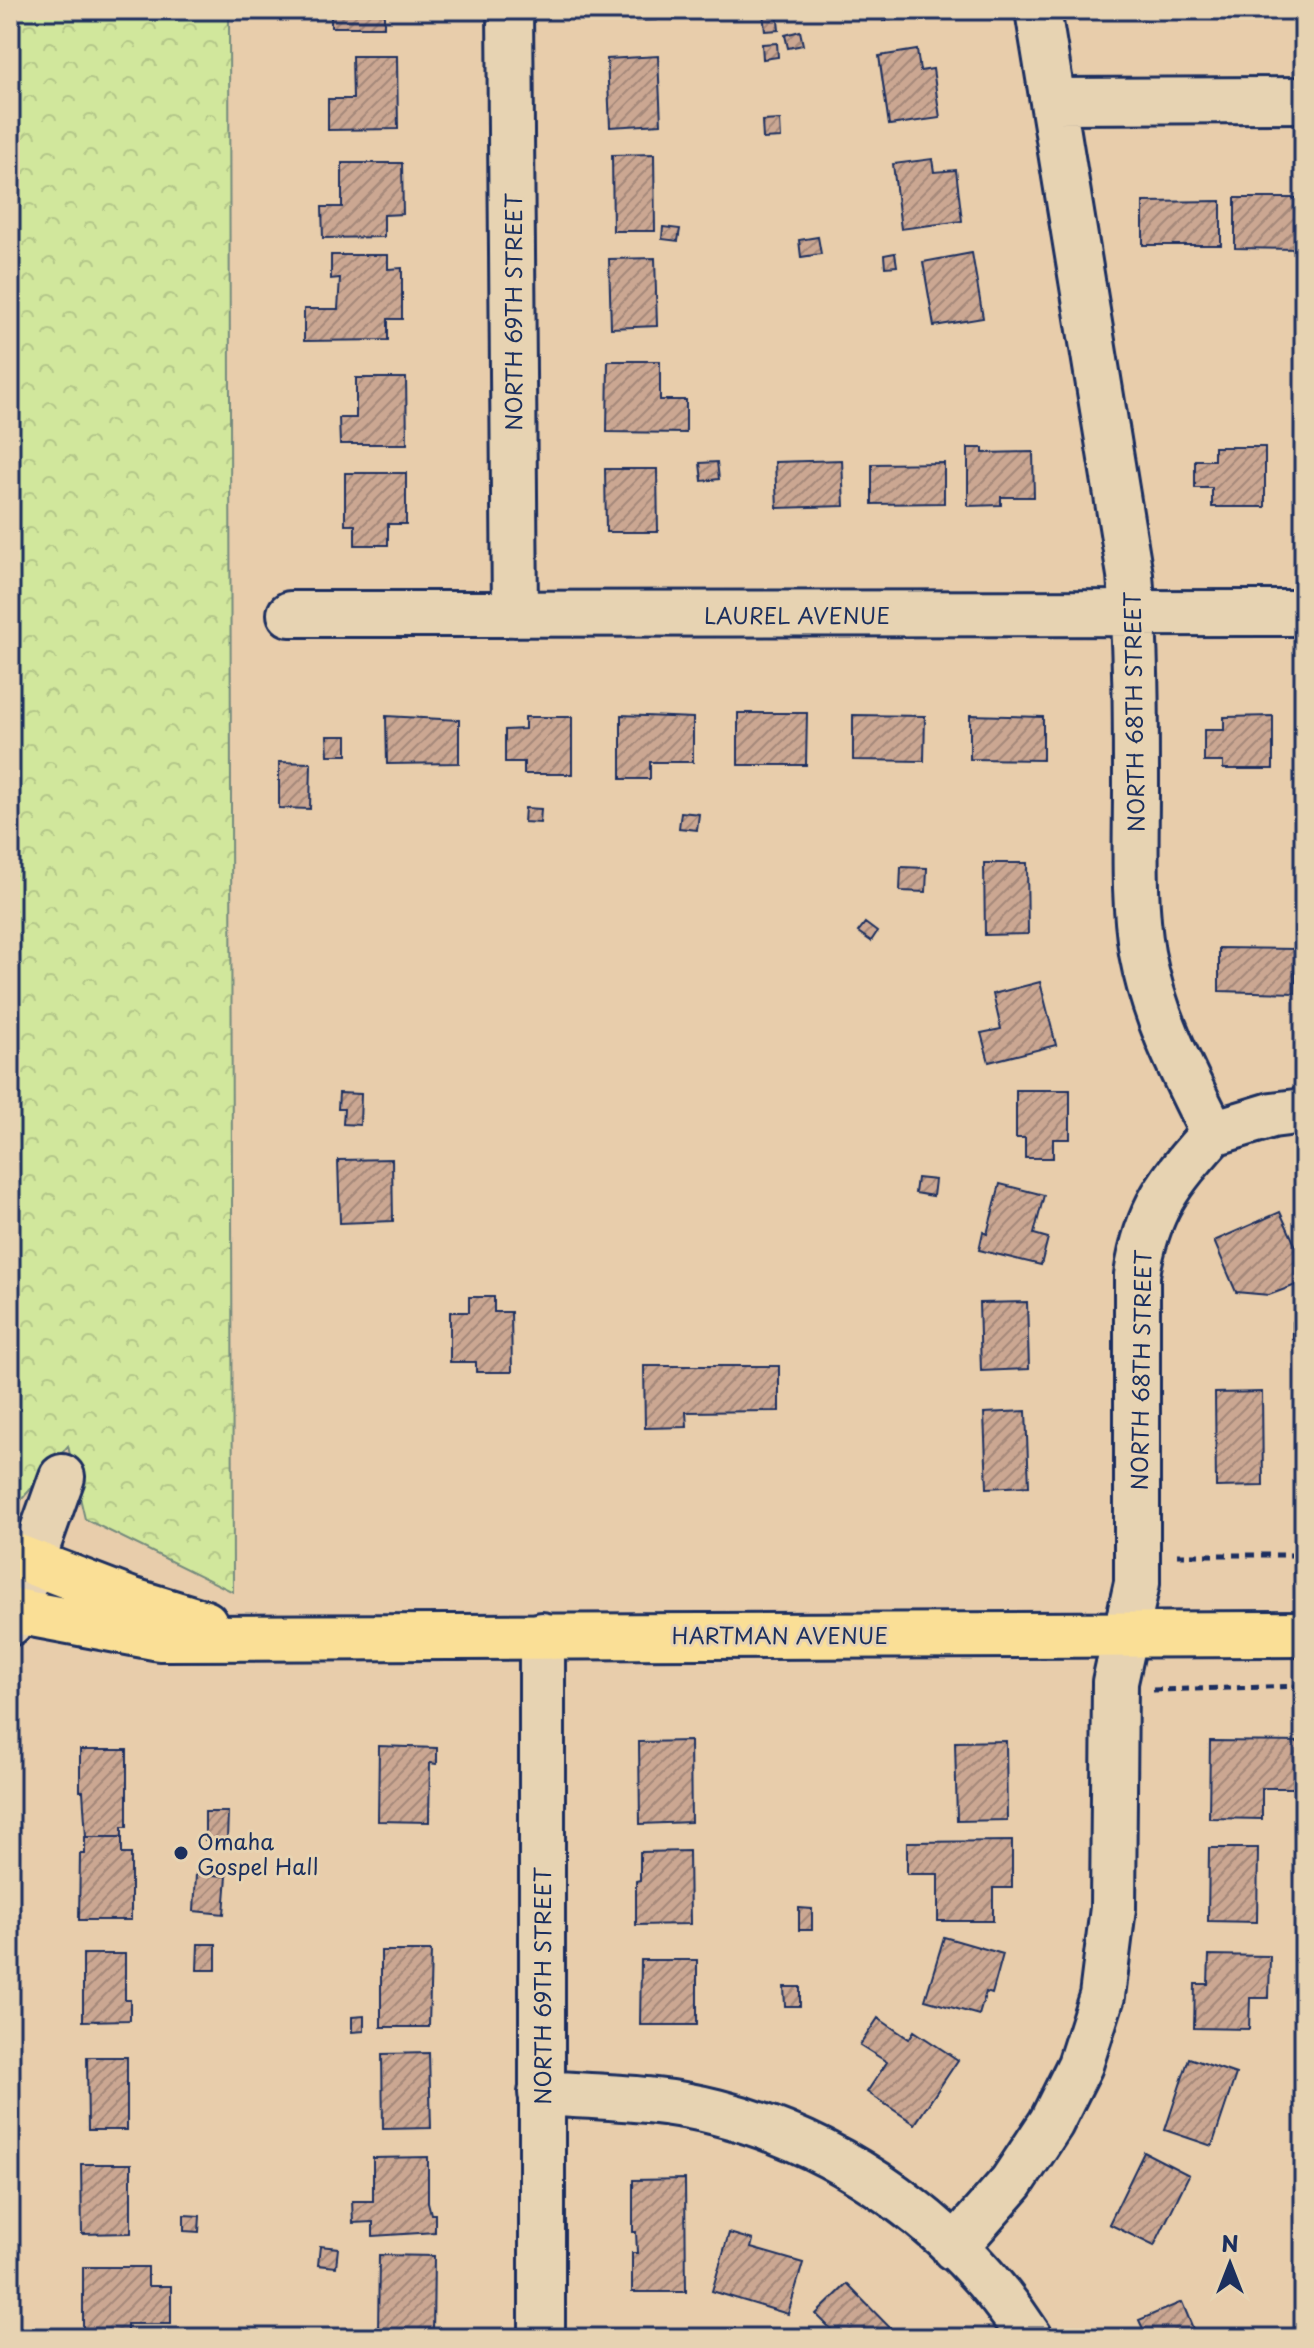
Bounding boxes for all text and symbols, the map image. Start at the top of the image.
street label: NORTH 69TH STREET [496,193,529,431]
street label: NORTH 68TH STREET [1114,591,1152,833]
street label: LAUREL AVENUE [704,598,890,631]
street label: NORTH 68TH STREET [1121,1249,1159,1491]
street label: HARTMAN AVENUE [672,1618,888,1651]
place label: Omaha Gospel Hall [197,1824,319,1882]
marker: Omaha Gospel Hall [172,1844,190,1862]
street label: NORTH 69TH STREET [525,1867,558,2105]
north arrow [1190,2224,1270,2304]
text: N [1221,2226,1239,2259]

